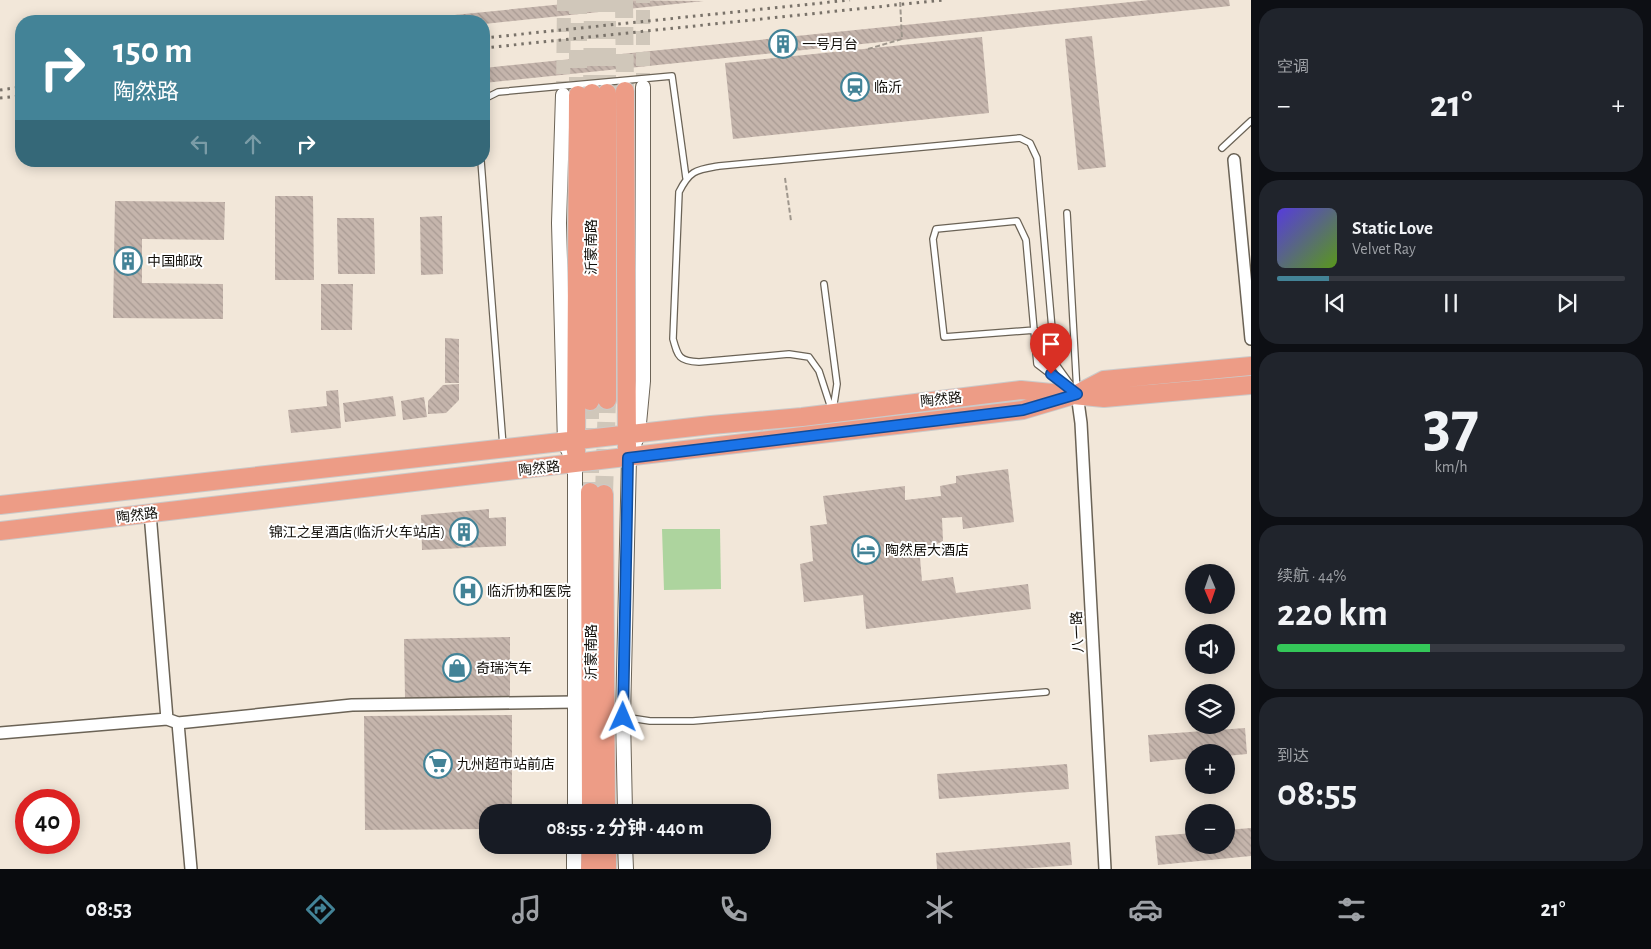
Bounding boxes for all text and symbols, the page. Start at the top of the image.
building icon: 一号月台 [768,29,798,59]
text: 150 m [113,34,193,69]
icon: right [30,35,95,100]
place label: 一号月台 [802,37,858,52]
text: 空调 [1277,59,1309,75]
station icon: 临沂 [840,72,870,102]
place label: 临沂 [874,79,902,95]
text: 陶然路 [113,81,179,103]
text: 21° [1430,86,1472,124]
text: − [1277,92,1290,120]
text: + [1612,92,1625,120]
icon: left [186,130,214,158]
icon: ahead [239,130,267,158]
icon: right [292,130,320,158]
street label: 沂蒙南路 [583,219,599,275]
text: Static Love [1352,219,1433,238]
text: Velvet Ray [1352,241,1416,257]
building icon: 中国邮政 [113,246,143,276]
place label: 中国邮政 [147,254,203,269]
icon: previous [1321,289,1349,317]
icon: pause [1437,289,1465,317]
icon: next [1553,289,1581,317]
pin [1030,323,1072,374]
icon: arrive [1037,330,1065,358]
street label: 陶然路 [919,389,963,409]
text: 37 [1423,393,1479,458]
street label: 陶然路 [517,458,561,478]
text: km/h [1434,459,1468,475]
street label: 陶然路 [115,505,159,525]
building icon: 锦江之星酒店(临沂火车站店) [449,517,479,547]
place label: 锦江之星酒店(临沂火车站店) [269,524,445,540]
hotel icon: 陶然居大酒店 [851,535,881,565]
place label: 陶然居大酒店 [885,542,969,558]
north arrow [1185,564,1235,614]
map controls [1185,564,1235,854]
text: 续航 · 44% [1277,568,1347,584]
hospital icon: 临沂协和医院 [453,576,483,606]
place label: 临沂协和医院 [487,583,571,599]
text: 220 km [1277,595,1388,633]
street label: 八一路 [1069,611,1086,653]
street label: 沂蒙南路 [583,624,599,680]
button: sound [1185,624,1235,674]
shop icon: 奇瑞汽车 [442,653,472,683]
place label: 奇瑞汽车 [476,660,532,676]
button: layers [1185,684,1235,734]
position arrow [596,690,648,742]
button: + [1185,744,1235,794]
text: 到达 [1277,748,1309,764]
supermarket icon: 九州超市站前店 [423,749,453,779]
place label: 九州超市站前店 [457,756,555,772]
text: 08:55 [1277,775,1357,813]
speed limit sign: 40 [15,789,80,854]
button: − [1185,804,1235,854]
text: 08:55 · 2 分钟 · 440 m [546,819,704,838]
icon: directions [303,892,338,927]
icon: music [509,892,544,927]
icon: phone [716,892,751,927]
icon: climate [922,892,957,927]
icon: car [1128,892,1163,927]
icon: filters [1334,892,1369,927]
text: 08:53 [86,898,132,920]
text: 21° [1541,898,1565,920]

